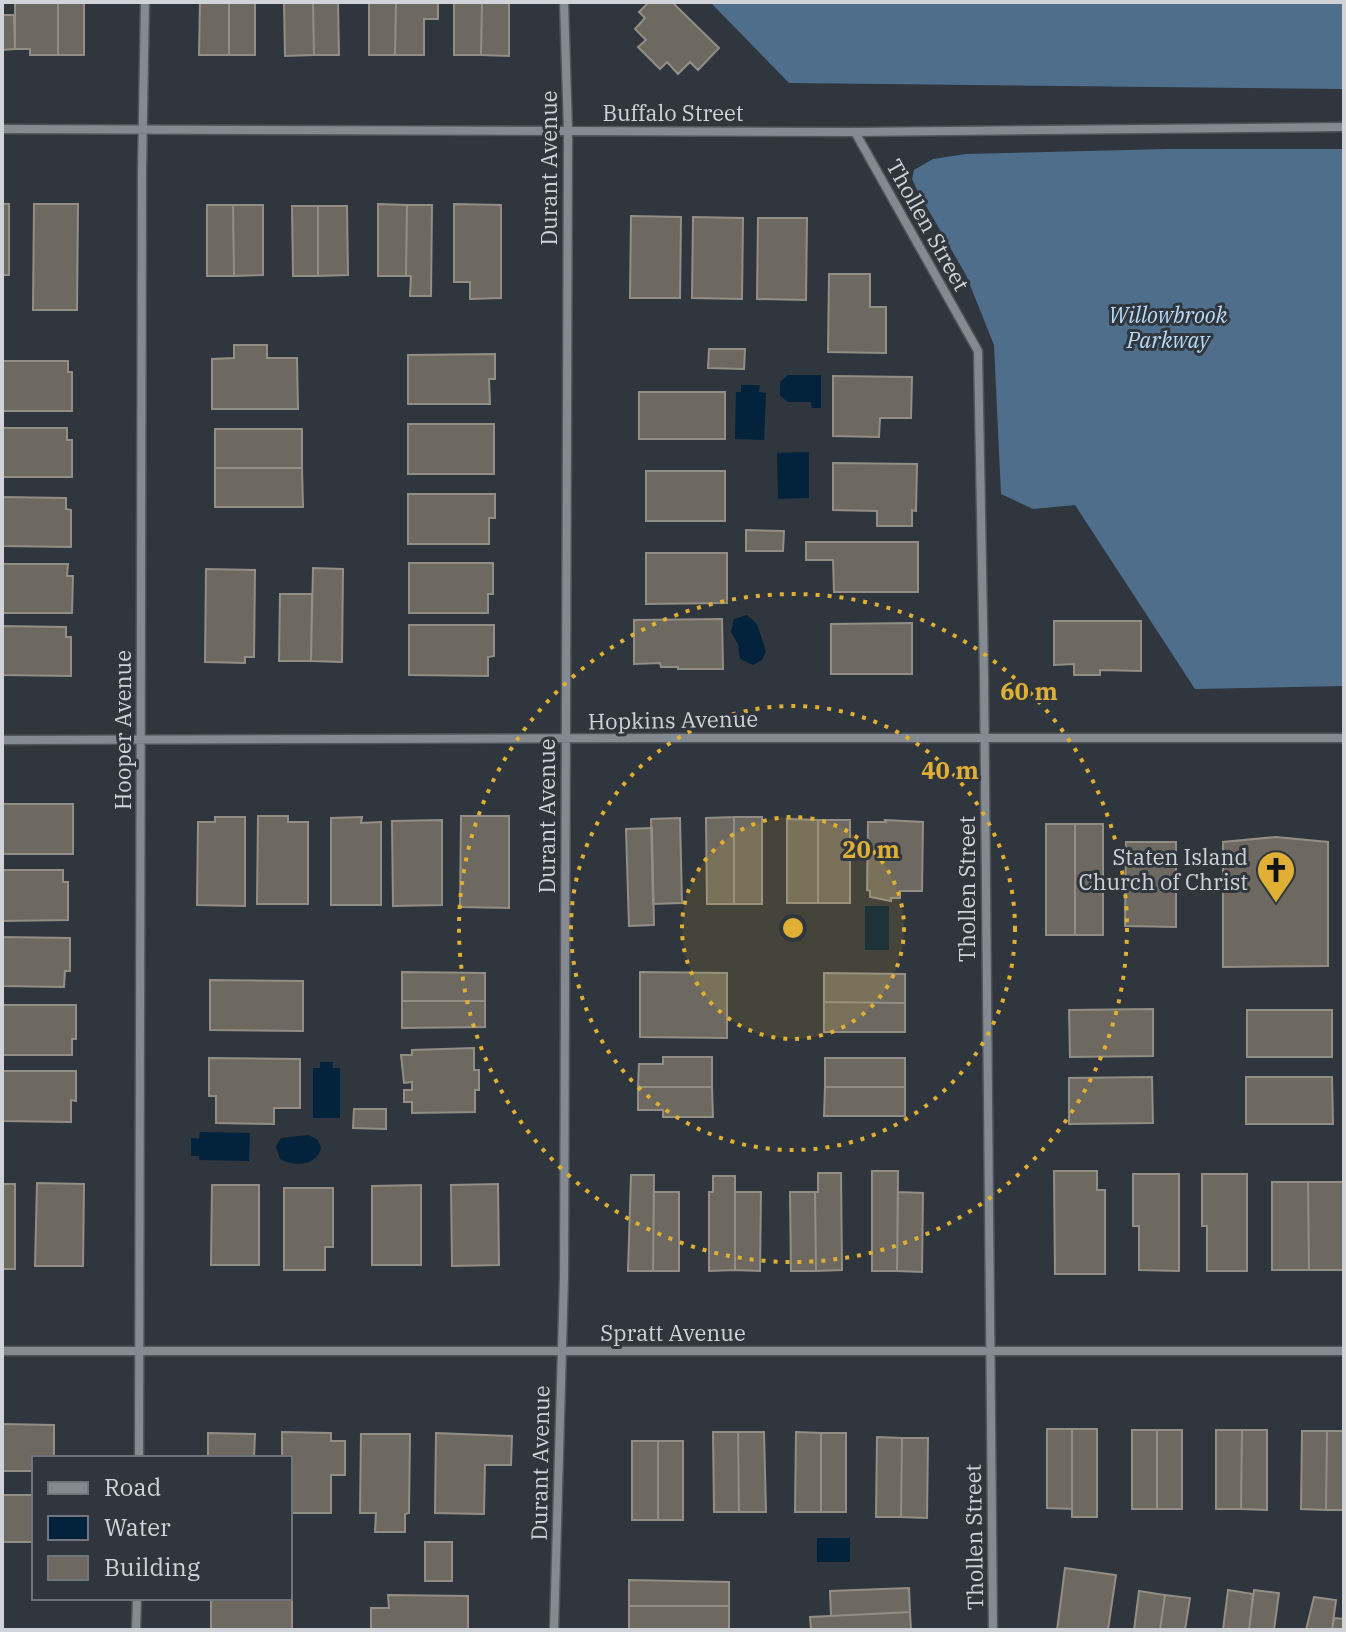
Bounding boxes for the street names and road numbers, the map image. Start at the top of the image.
street label: Durant Avenue [534,90,563,246]
street label: Buffalo Street [602,98,744,127]
street label: Thollen Street [880,154,977,296]
street label: Hooper Avenue [108,650,137,810]
street label: Hopkins Avenue [588,704,758,735]
street label: Durant Avenue [532,738,561,894]
street label: Thollen Street [952,816,981,962]
street label: Spratt Avenue [600,1318,746,1347]
street label: Durant Avenue [524,1385,555,1541]
street label: Thollen Street [958,1463,989,1610]

